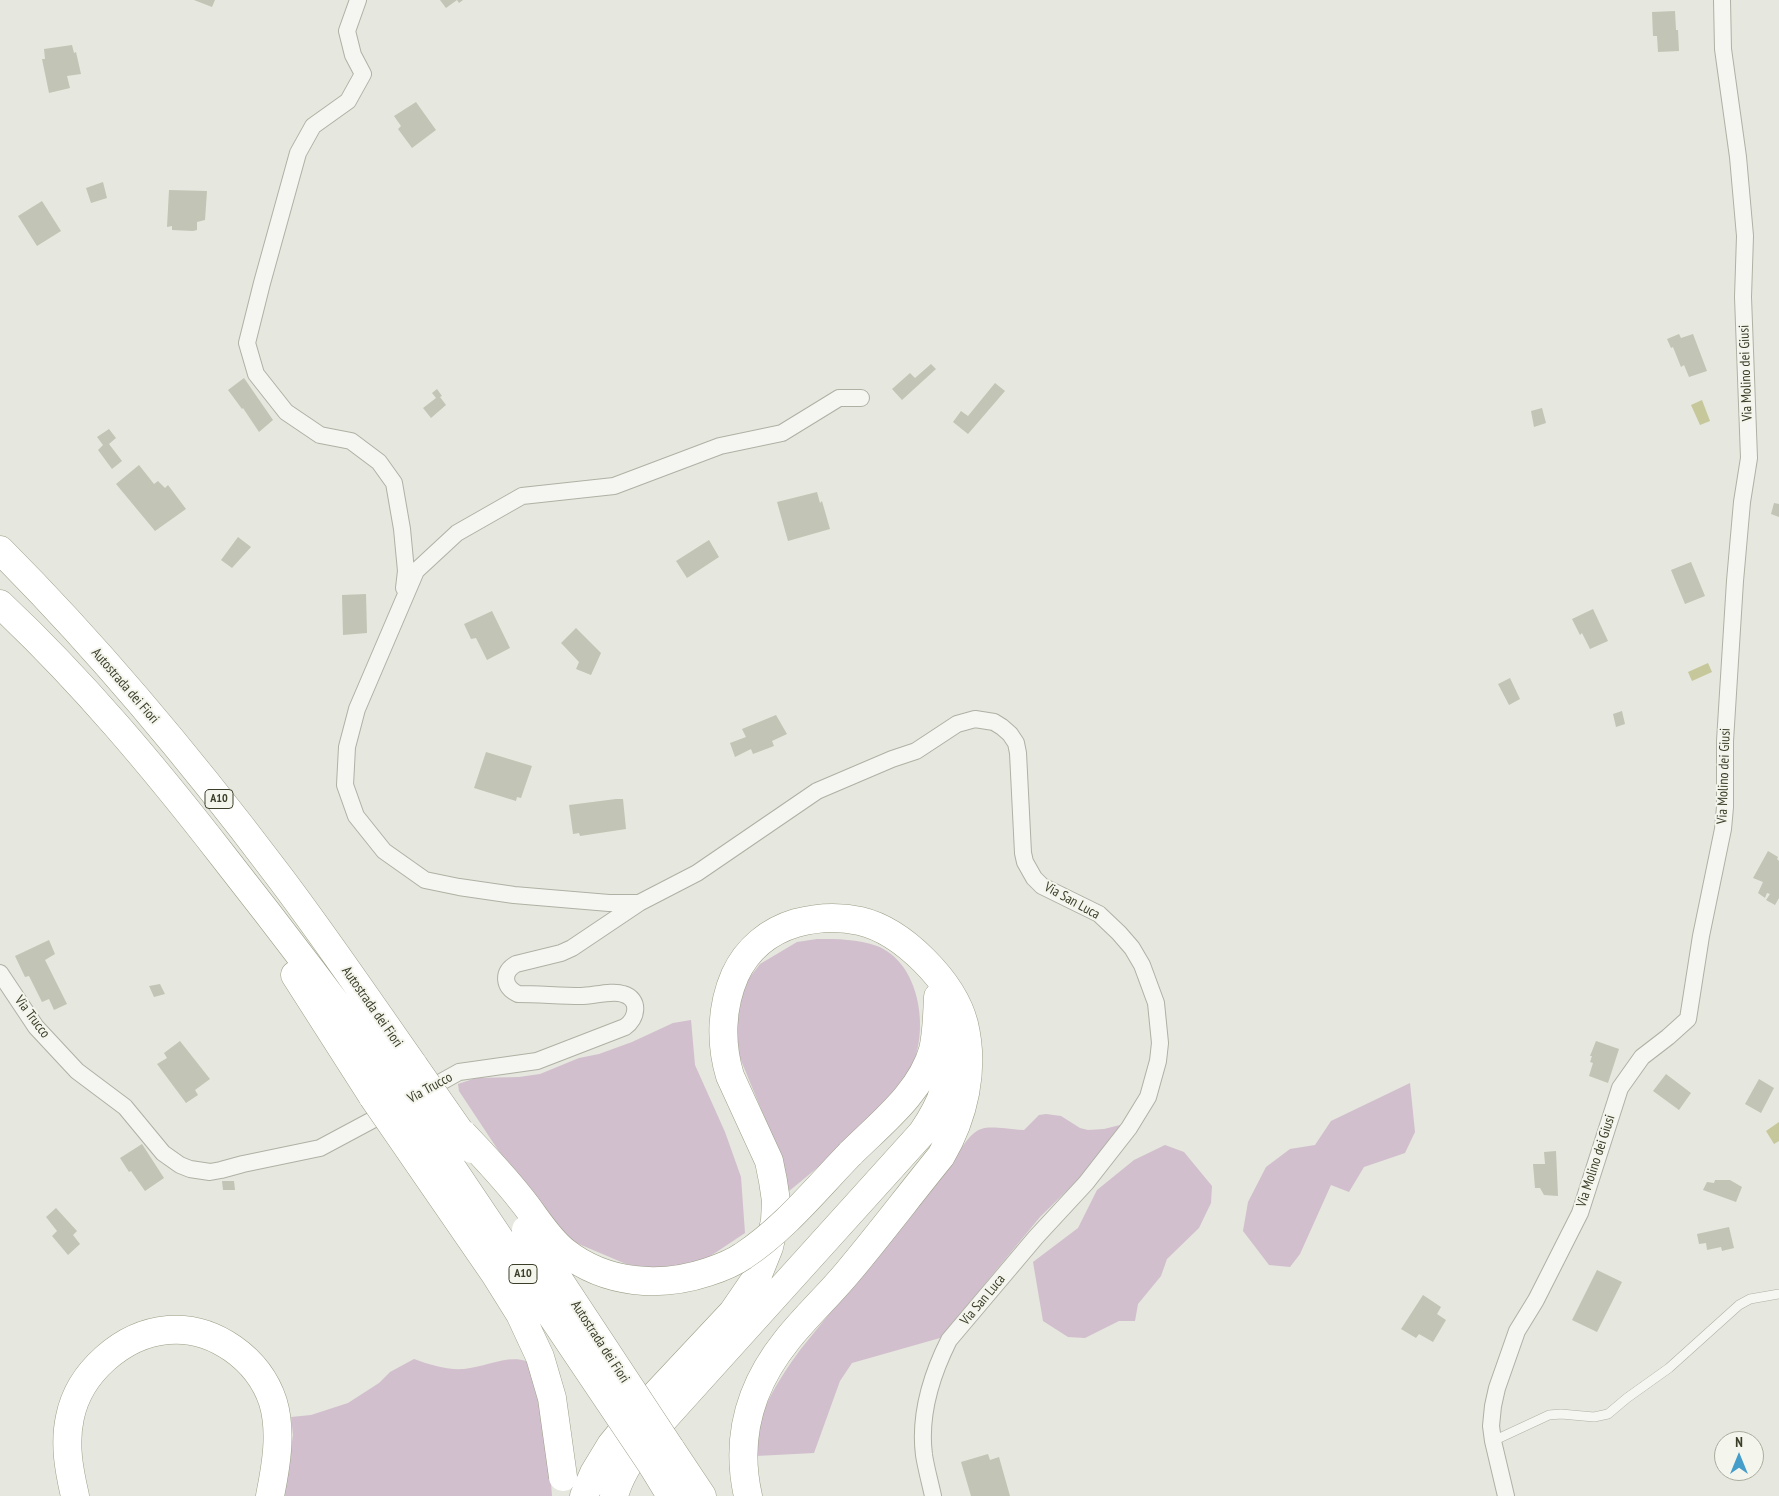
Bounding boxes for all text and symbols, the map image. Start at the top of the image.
street label: Via Molino dei Giusi [1736,325,1756,421]
street label: Autostrada dei Fiori [88,645,162,727]
street label: Via Molino dei Giusi [1714,728,1734,824]
road number: A10 [205,790,233,809]
street label: Via San Luca [1041,879,1103,923]
street label: Autostrada dei Fiori [338,963,406,1051]
street label: Via Trucco [11,993,53,1041]
street label: Via Trucco [405,1069,455,1107]
street label: Via Molino dei Giusi [1573,1113,1619,1209]
road number: A10 [509,1264,537,1284]
street label: Via San Luca [957,1271,1009,1329]
street label: Autostrada dei Fiori [567,1298,633,1386]
north arrow [1714,1431,1764,1481]
text: N [1735,1433,1743,1451]

